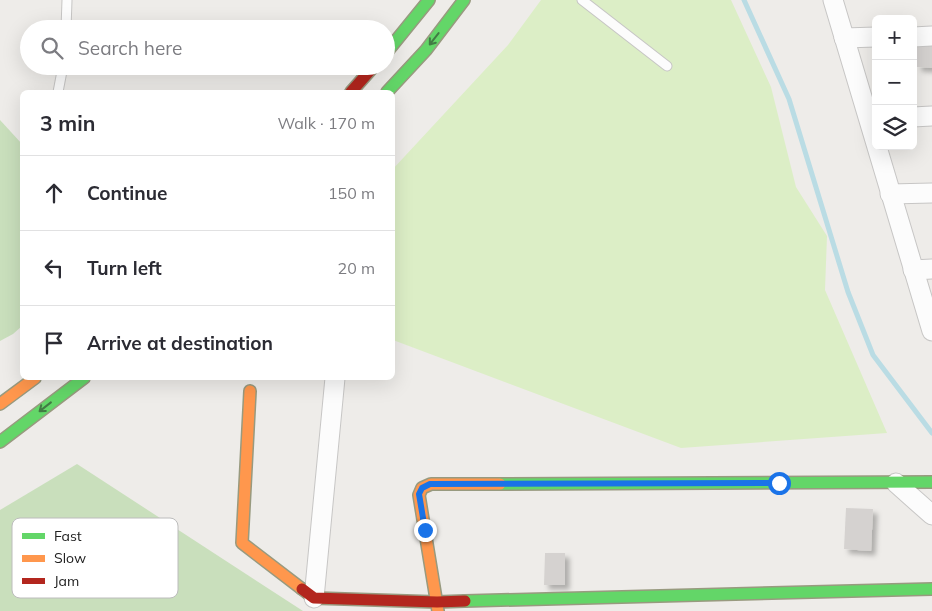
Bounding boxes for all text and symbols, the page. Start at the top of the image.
map controls [872,15,917,150]
button: + [872,15,917,60]
search box [20,20,395,75]
one-way arrow [429,32,440,45]
icon: search [38,34,66,62]
text: Search here [78,36,182,60]
button: − [872,60,917,105]
button: layers [872,105,917,150]
text: 3 min [40,110,95,136]
text: Walk · 170 m [277,113,375,133]
icon: ahead [40,179,68,207]
text: Continue [87,181,167,205]
text: 150 m [328,183,375,203]
icon: left [40,254,68,282]
text: Turn left [87,256,162,280]
text: 20 m [338,258,375,278]
icon: arrive [40,329,68,357]
text: Arrive at destination [87,331,273,355]
one-way arrow [39,402,52,413]
route start [768,472,791,495]
legend [12,518,178,598]
route end [414,519,437,542]
text: Fast [54,527,82,545]
text: Slow [54,549,86,567]
text: Jam [54,572,79,590]

